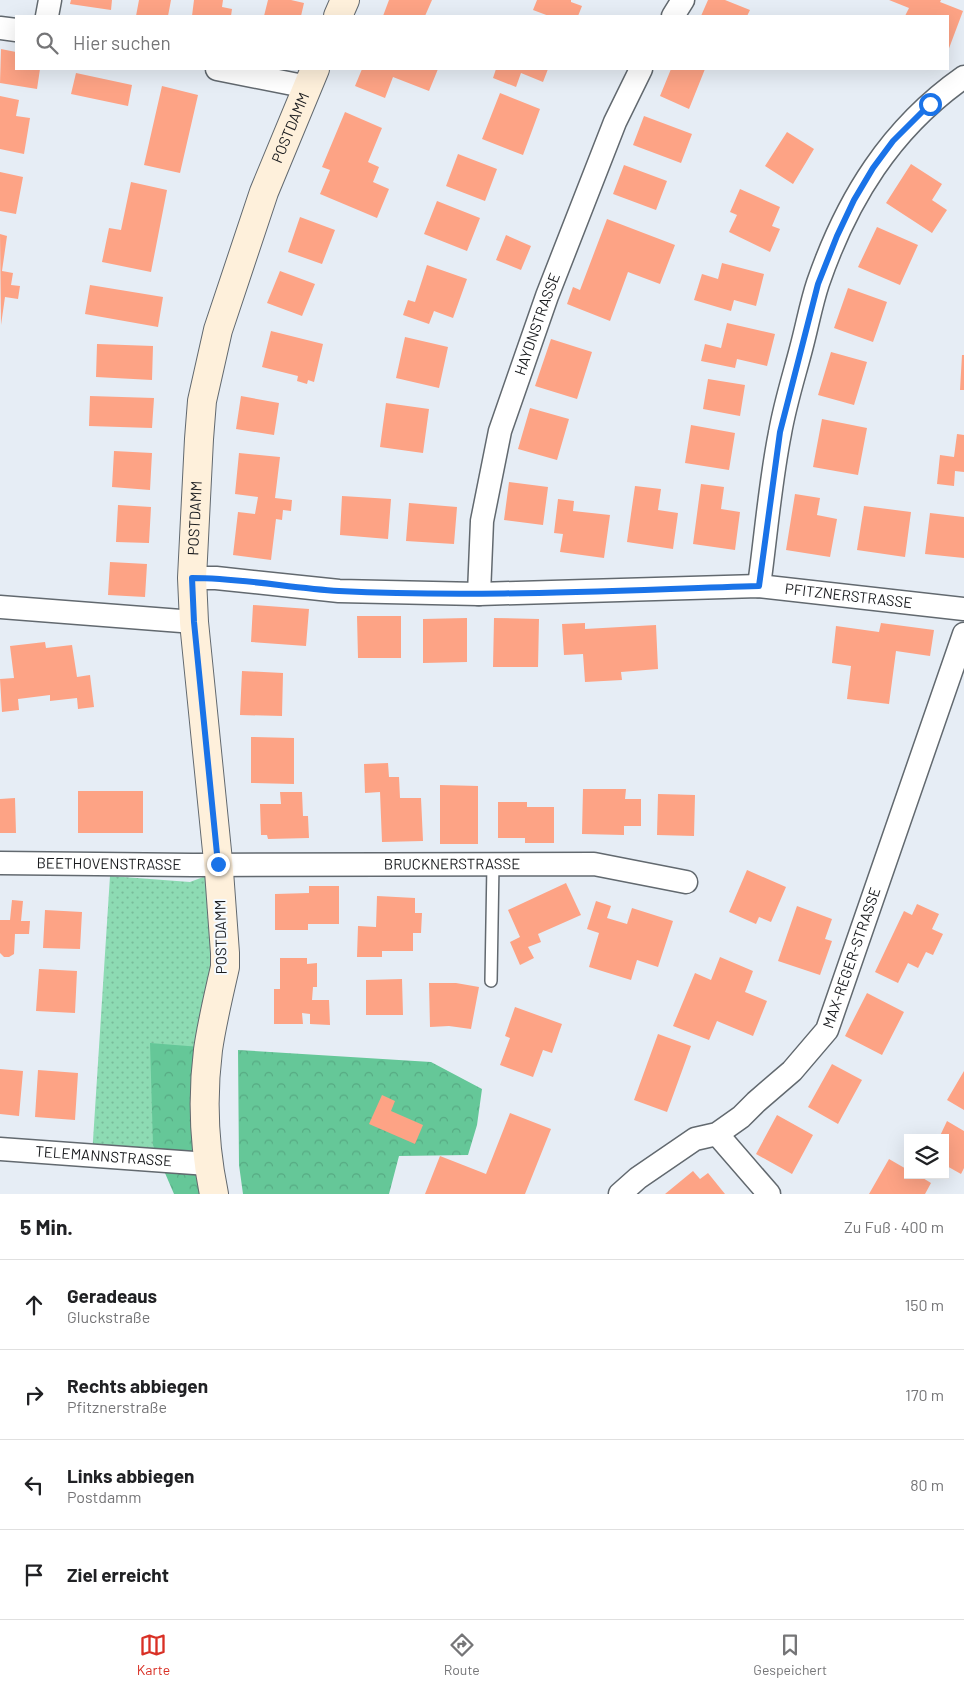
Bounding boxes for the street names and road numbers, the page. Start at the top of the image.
street label: POSTDAMM [267,89,312,165]
street label: HAYDNSTRASSE [510,270,563,378]
street label: POSTDAMM [183,480,205,556]
street label: PFITZNERSTRASSE [784,579,913,611]
street label: BEETHOVENSTRASSE [36,853,182,873]
street label: BRUCKNERSTRASSE [384,854,520,873]
street label: MAX-REGER-STRASSE [818,885,884,1030]
street label: POSTDAMM [210,900,230,975]
street label: TELEMANNSTRASSE [35,1142,173,1169]

